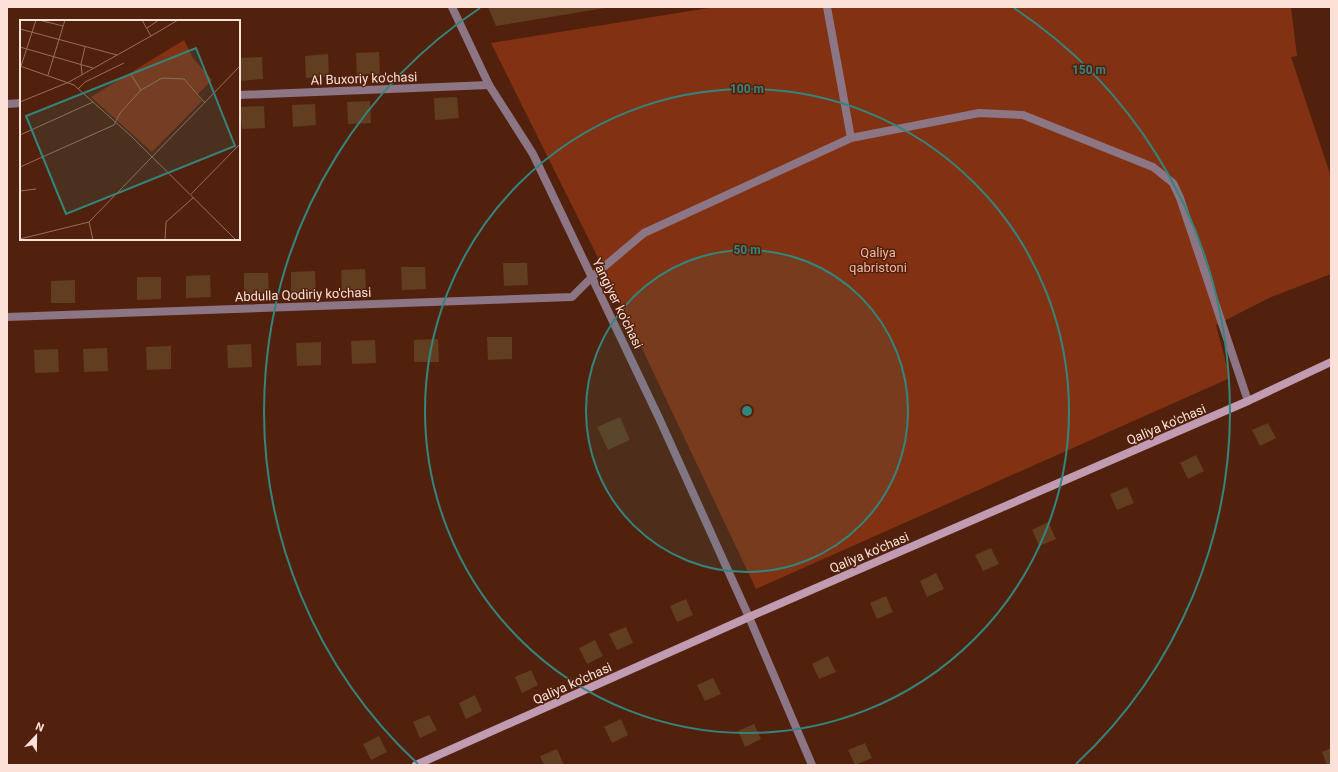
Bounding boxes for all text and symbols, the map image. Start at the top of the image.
inset map [20,20,240,240]
text: 150 m [1072,63,1106,77]
street label: Al Buxoriy ko'chasi [310,69,418,88]
text: 100 m [730,82,764,96]
text: 50 m [733,243,761,257]
park label: Qaliya qabristoni [849,245,907,275]
street label: Yangiyer ko'chasi [589,256,646,351]
street label: Abdulla Qodiriy ko'chasi [234,285,372,304]
street label: Qaliya ko'chasi [1124,401,1208,448]
centre of rings [740,404,754,418]
street label: Qaliya ko'chasi [827,529,911,576]
street label: Qaliya ko'chasi [530,659,614,708]
north arrow [16,716,56,756]
text: N [34,720,46,735]

